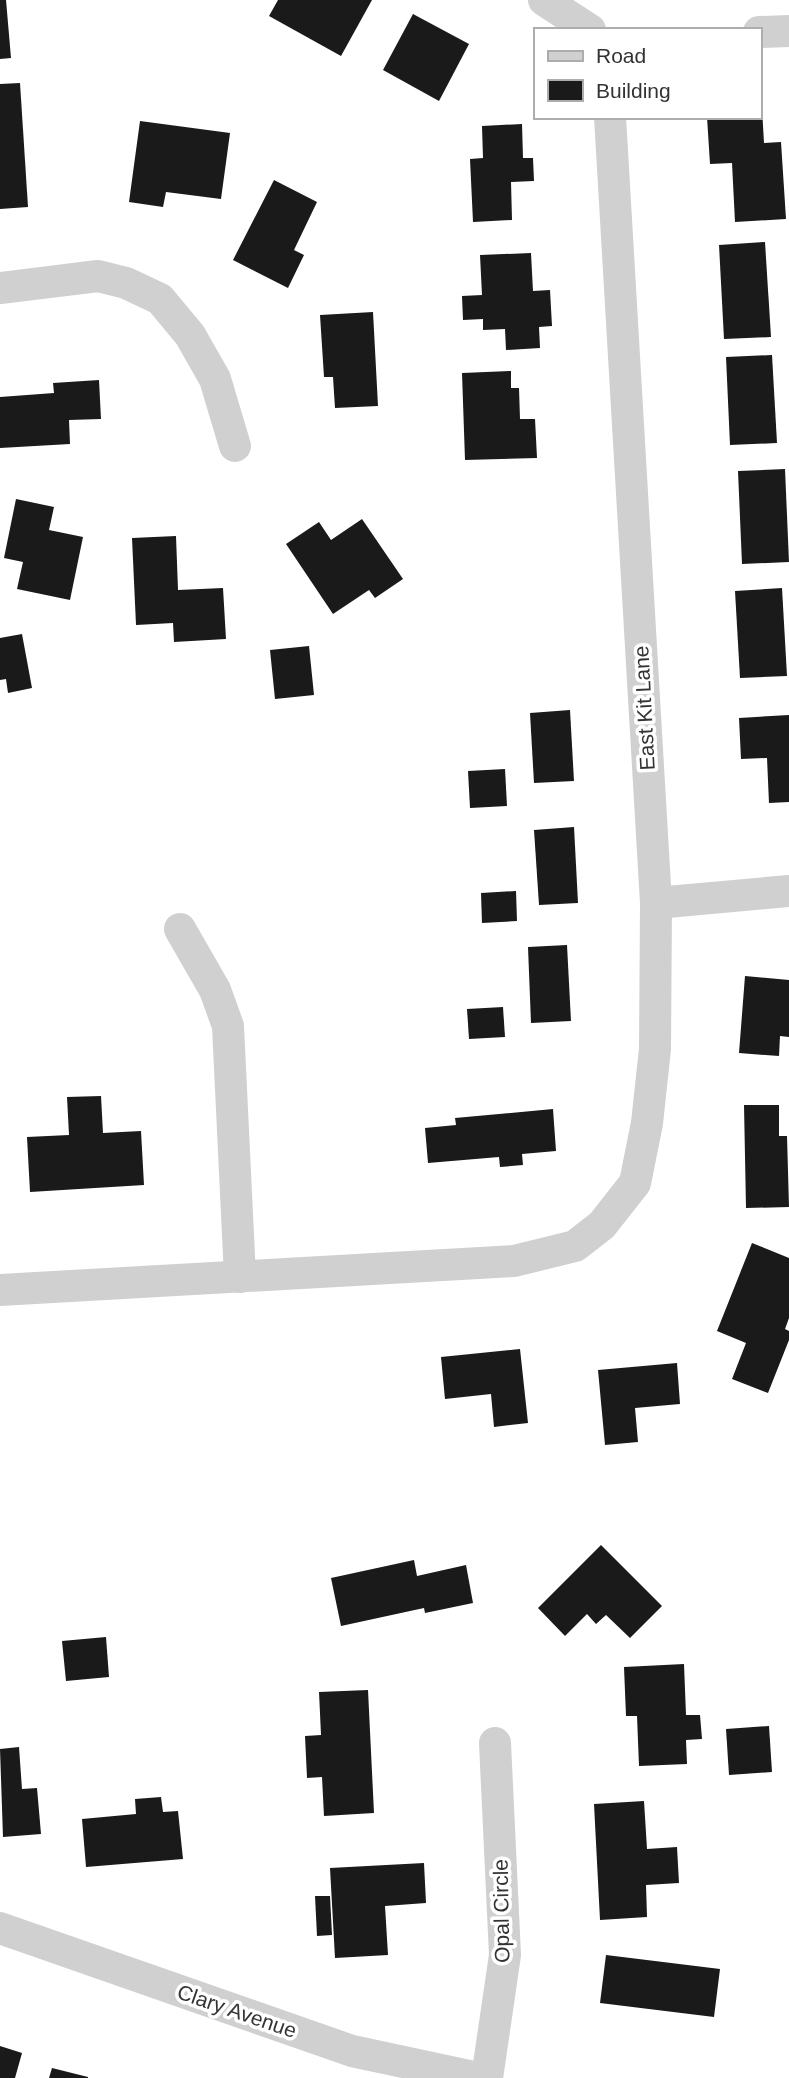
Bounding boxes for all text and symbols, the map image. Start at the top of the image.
legend [534,28,761,119]
text: Road [596,44,646,67]
text: Building [596,79,671,102]
street label: East Kit Lane [629,645,659,771]
street label: Opal Circle [489,1859,513,1963]
street label: Clary Avenue [174,1980,300,2042]

